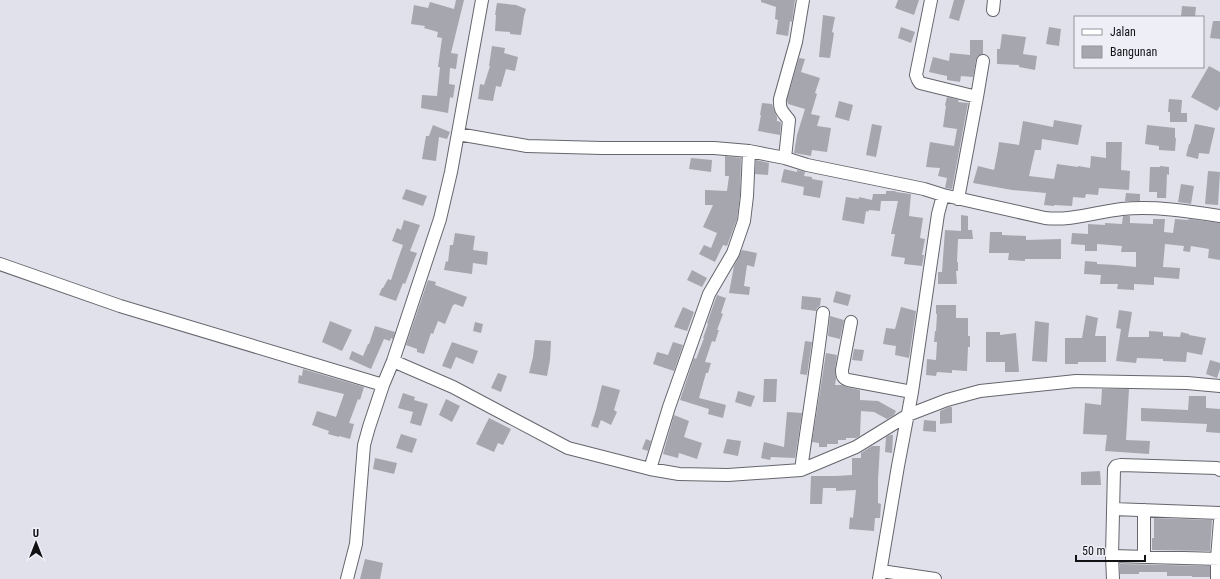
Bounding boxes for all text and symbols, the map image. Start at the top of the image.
legend [1074,16,1204,68]
text: Jalan [1110,25,1136,39]
text: Bangunan [1110,45,1157,59]
north arrow [16,523,56,563]
text: U [33,527,39,540]
scale bar [1076,537,1145,563]
text: 50 m [1082,544,1106,558]

